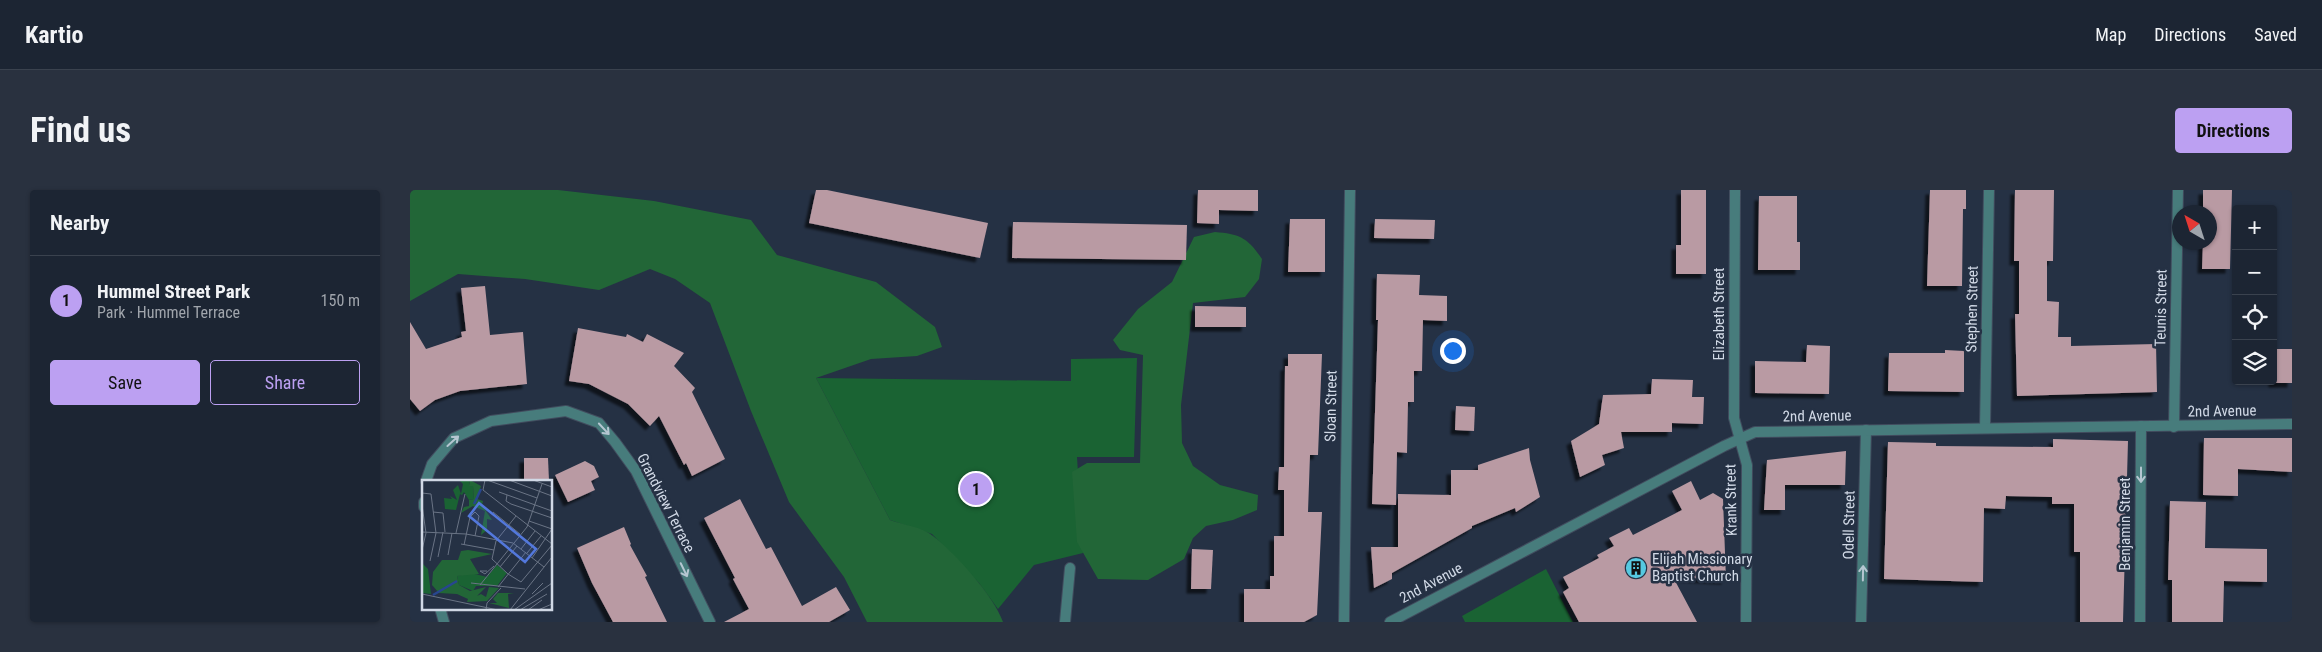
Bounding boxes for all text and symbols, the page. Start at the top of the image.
text: Kartio [25,21,83,49]
text: Map [2095,24,2126,45]
text: Directions [2154,24,2226,45]
text: Saved [2254,24,2297,45]
button: Directions [2175,108,2292,153]
text: Find us [30,110,131,151]
north arrow [2172,205,2217,250]
map controls [2232,205,2277,385]
button: + [2232,205,2277,250]
text: Nearby [50,211,109,235]
button: − [2232,250,2277,295]
street label: Stephen Street [1962,265,1982,353]
street label: Elizabeth Street [1710,268,1728,360]
street label: Teunis Street [2151,269,2171,347]
text: Hummel Street Park [97,280,250,303]
text: 1 [62,291,70,310]
text: 150 m [321,291,360,310]
button: locate [2232,295,2277,340]
text: Park · Hummel Terrace [97,303,240,322]
your location [1440,338,1466,364]
button: layers [2232,340,2277,385]
button: Save [50,360,200,405]
button: Share [210,360,360,405]
street label: Sloan Street [1321,370,1341,442]
street label: 2nd Avenue [2187,401,2257,421]
street label: 2nd Avenue [1782,406,1852,426]
one-way arrow [598,423,610,436]
one-way arrow [446,436,459,447]
street label: Grandview Terrace [633,450,699,556]
street label: Krank Street [1721,464,1741,536]
one-way arrow [2136,466,2146,483]
pin: 1 [960,470,992,508]
street label: Benjamin Street [2116,477,2134,571]
inset map [422,480,552,610]
street label: Odell Street [1839,490,1859,560]
place label: Elijah Missionary Baptist Church [1652,550,1752,585]
building icon: Elijah Missionary Baptist Church [1624,556,1648,580]
street label: 2nd Avenue [1396,559,1466,607]
one-way arrow [680,562,689,577]
one-way arrow [1858,566,1867,582]

